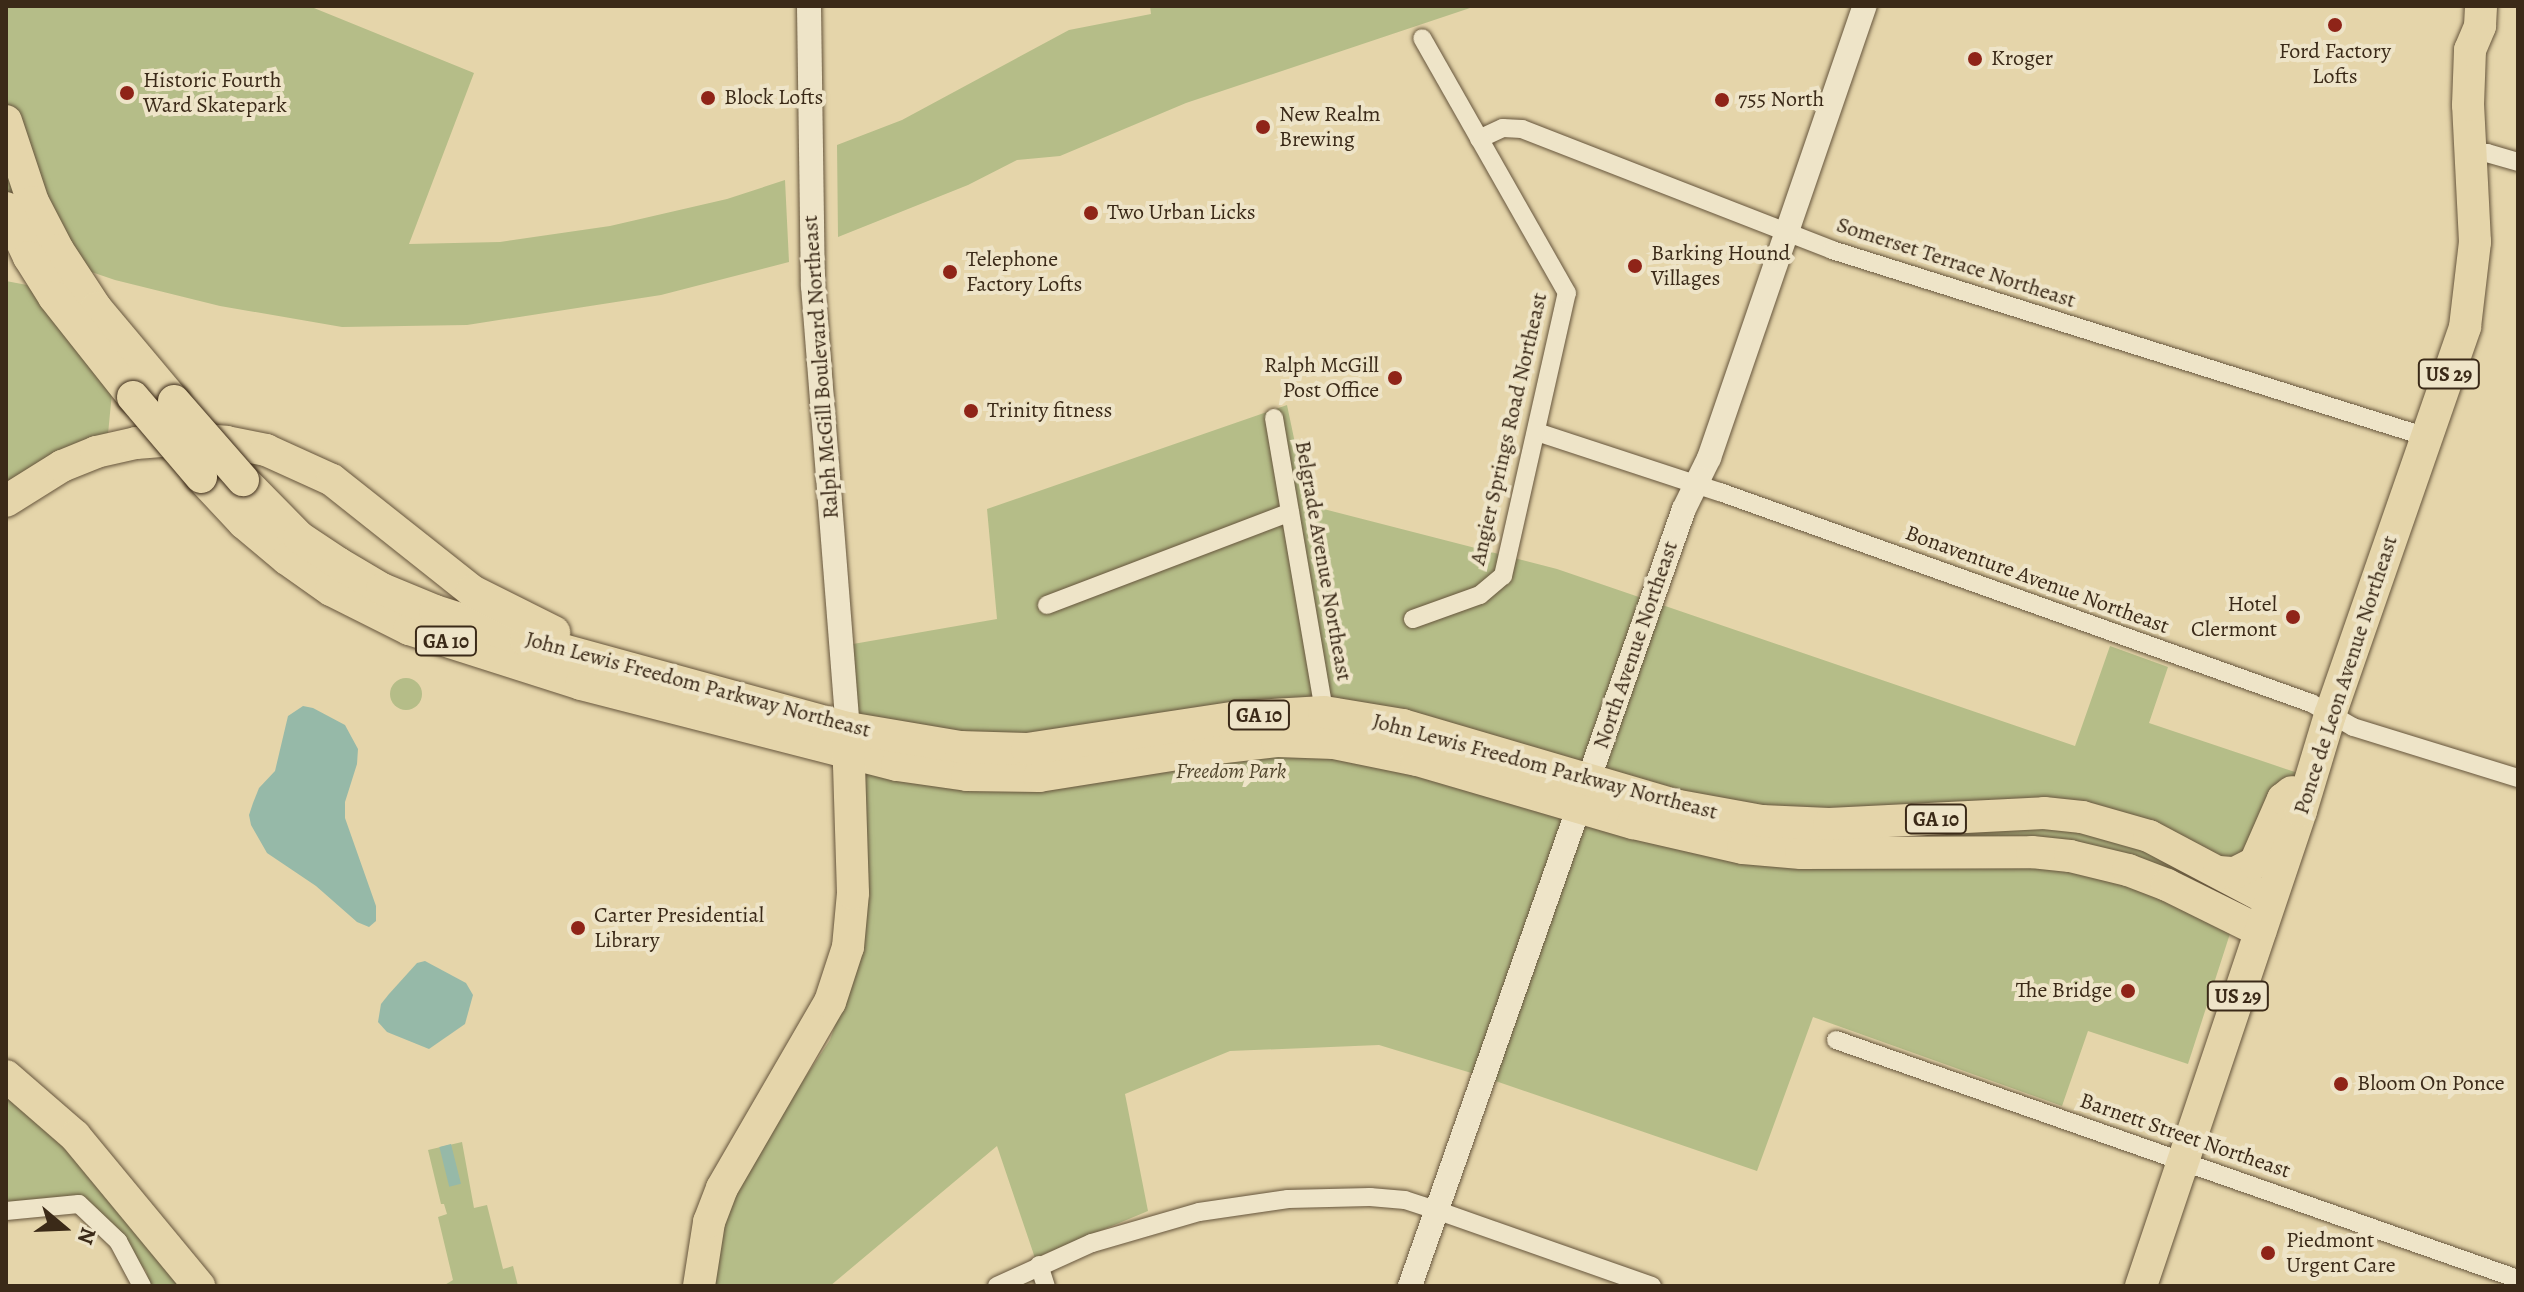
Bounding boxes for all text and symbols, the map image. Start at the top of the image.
marker: Ford Factory Lofts [2326,16,2344,34]
place label: Ford Factory Lofts [2279,38,2391,90]
place label: Kroger [1991,46,2053,72]
marker: Kroger [1966,50,1984,68]
place label: Historic Fourth Ward Skatepark [143,67,287,118]
marker: Historic Fourth Ward Skatepark [118,84,136,102]
place label: Block Lofts [724,85,823,111]
place label: 755 North [1738,87,1824,113]
marker: Block Lofts [699,89,717,107]
marker: 755 North [1713,91,1731,109]
place label: New Realm Brewing [1279,101,1381,152]
marker: New Realm Brewing [1254,118,1272,136]
place label: Two Urban Licks [1107,200,1256,226]
marker: Two Urban Licks [1082,204,1100,222]
street label: Somerset Terrace Northeast [1833,212,2079,314]
street label: Ralph McGill Boulevard Northeast [797,214,845,520]
place label: Barking Hound Villages [1651,240,1790,292]
place label: Telephone Factory Lofts [966,246,1082,298]
marker: Barking Hound Villages [1626,257,1644,275]
marker: Telephone Factory Lofts [941,263,959,281]
street label: Angier Springs Road Northeast [1465,290,1553,568]
place label: Ralph McGill Post Office [1264,352,1379,404]
road number: US 29 [2417,358,2481,390]
marker: Ralph McGill Post Office [1386,369,1404,387]
place label: Trinity fitness [987,398,1112,424]
marker: Trinity fitness [962,402,980,420]
street label: Belgrade Avenue Northeast [1289,439,1357,683]
street label: Bonaventure Avenue Northeast [1902,520,2172,640]
street label: Ponce de Leon Avenue Northeast [2288,532,2404,818]
street label: North Avenue Northeast [1588,538,1684,752]
place label: Hotel Clermont [2191,591,2277,642]
marker: Hotel Clermont [2284,608,2302,626]
road number: GA 10 [414,625,478,657]
street label: John Lewis Freedom Parkway Northeast [523,626,873,744]
road number: GA 10 [1227,699,1291,731]
street label: John Lewis Freedom Parkway Northeast [1370,708,1720,826]
park label: Freedom Park [1176,759,1286,785]
road number: GA 10 [1904,803,1968,835]
place label: Carter Presidential Library [594,902,764,954]
marker: Carter Presidential Library [569,919,587,937]
place label: The Bridge [2016,978,2112,1004]
road number: US 29 [2206,980,2270,1012]
marker: The Bridge [2119,982,2137,1000]
place label: Bloom On Ponce [2357,1071,2505,1097]
marker: Bloom On Ponce [2332,1075,2350,1093]
street label: Barnett Street Northeast [2076,1088,2294,1184]
north arrow [24,1188,104,1268]
text: N [70,1223,103,1248]
place label: Piedmont Urgent Care [2286,1227,2396,1278]
marker: Piedmont Urgent Care [2257,1242,2279,1264]

